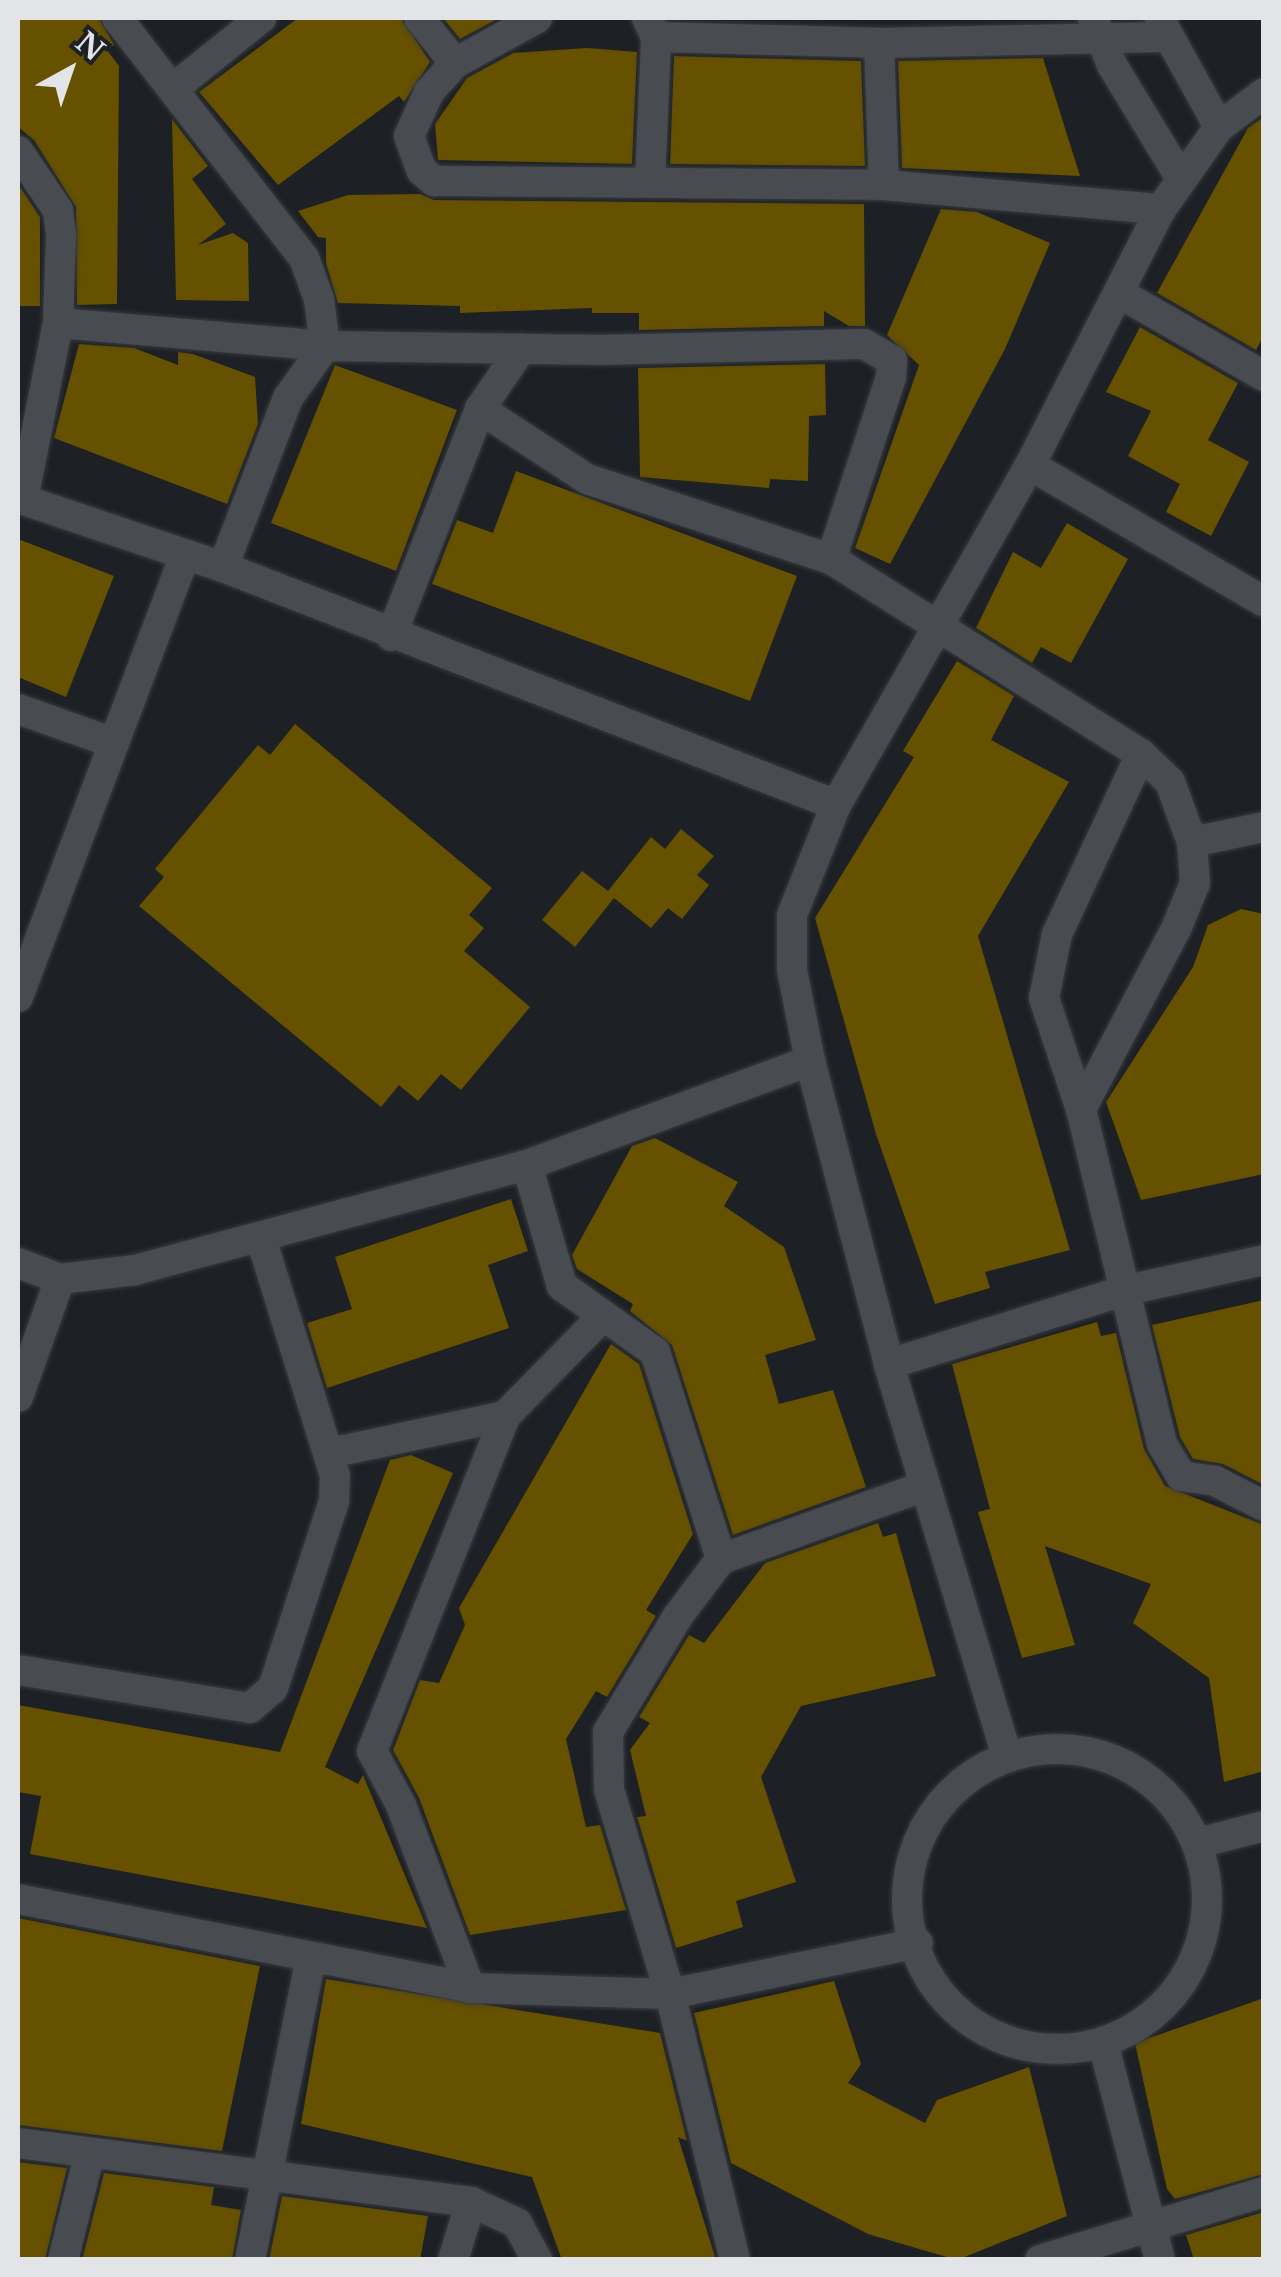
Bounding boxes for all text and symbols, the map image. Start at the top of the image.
north arrow [20,20,120,120]
text: N [68,25,111,68]

